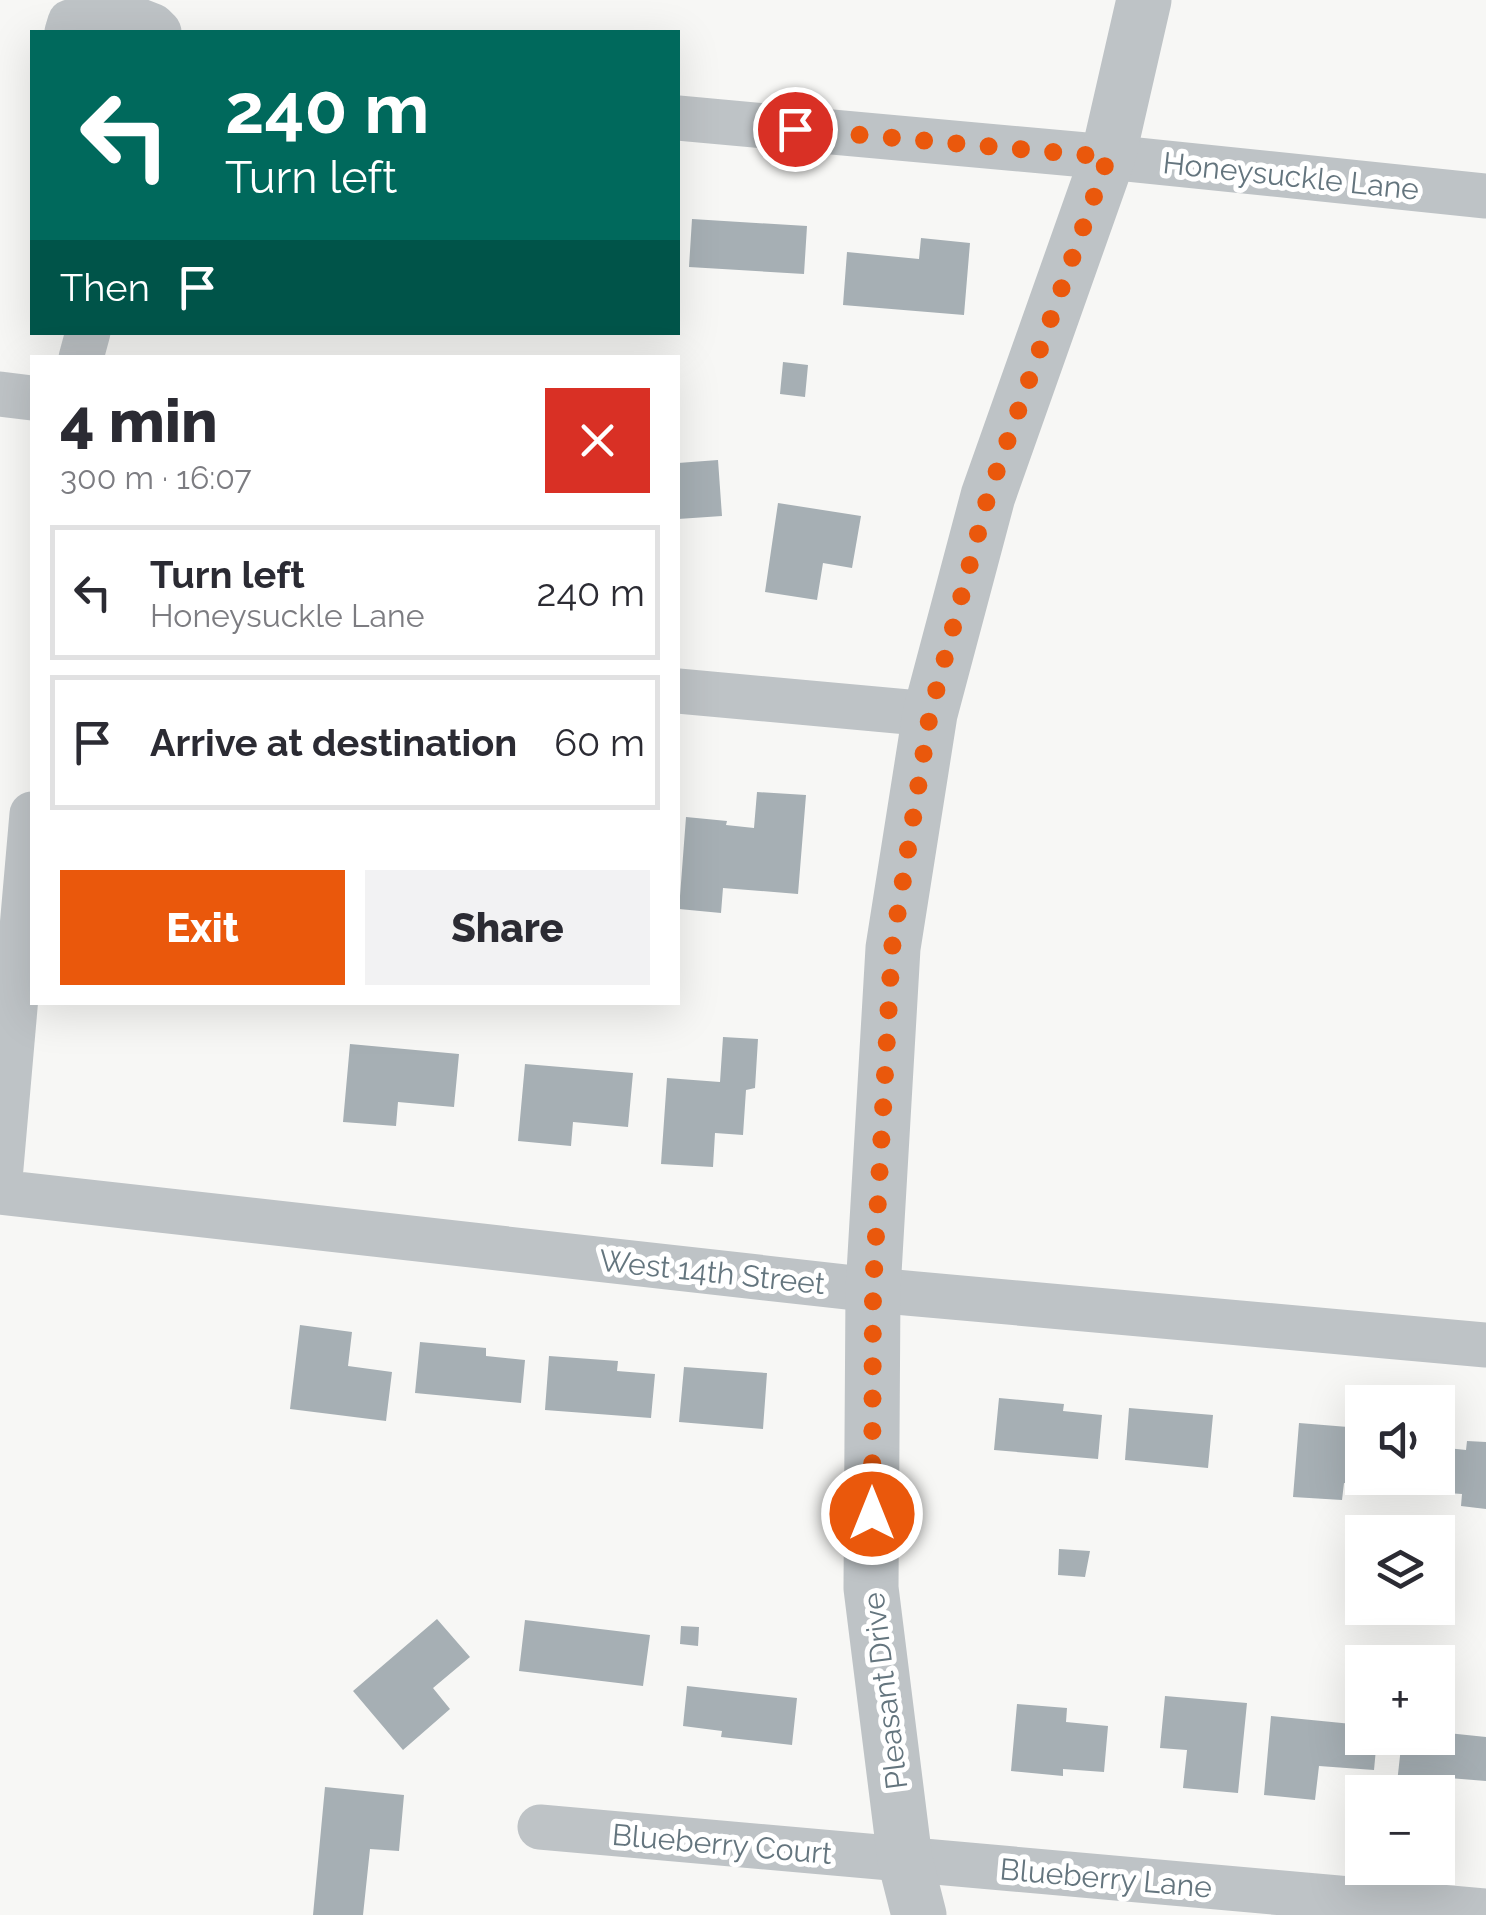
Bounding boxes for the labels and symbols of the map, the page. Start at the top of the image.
pin [753,87,838,172]
street label: Honeysuckle Lane [1161,145,1421,207]
street label: West 14th Street [597,1243,827,1301]
position arrow [820,1462,924,1566]
street label: Pleasant Drive [856,1590,914,1792]
street label: Blueberry Court [611,1817,833,1871]
street label: Blueberry Lane [998,1851,1214,1905]

